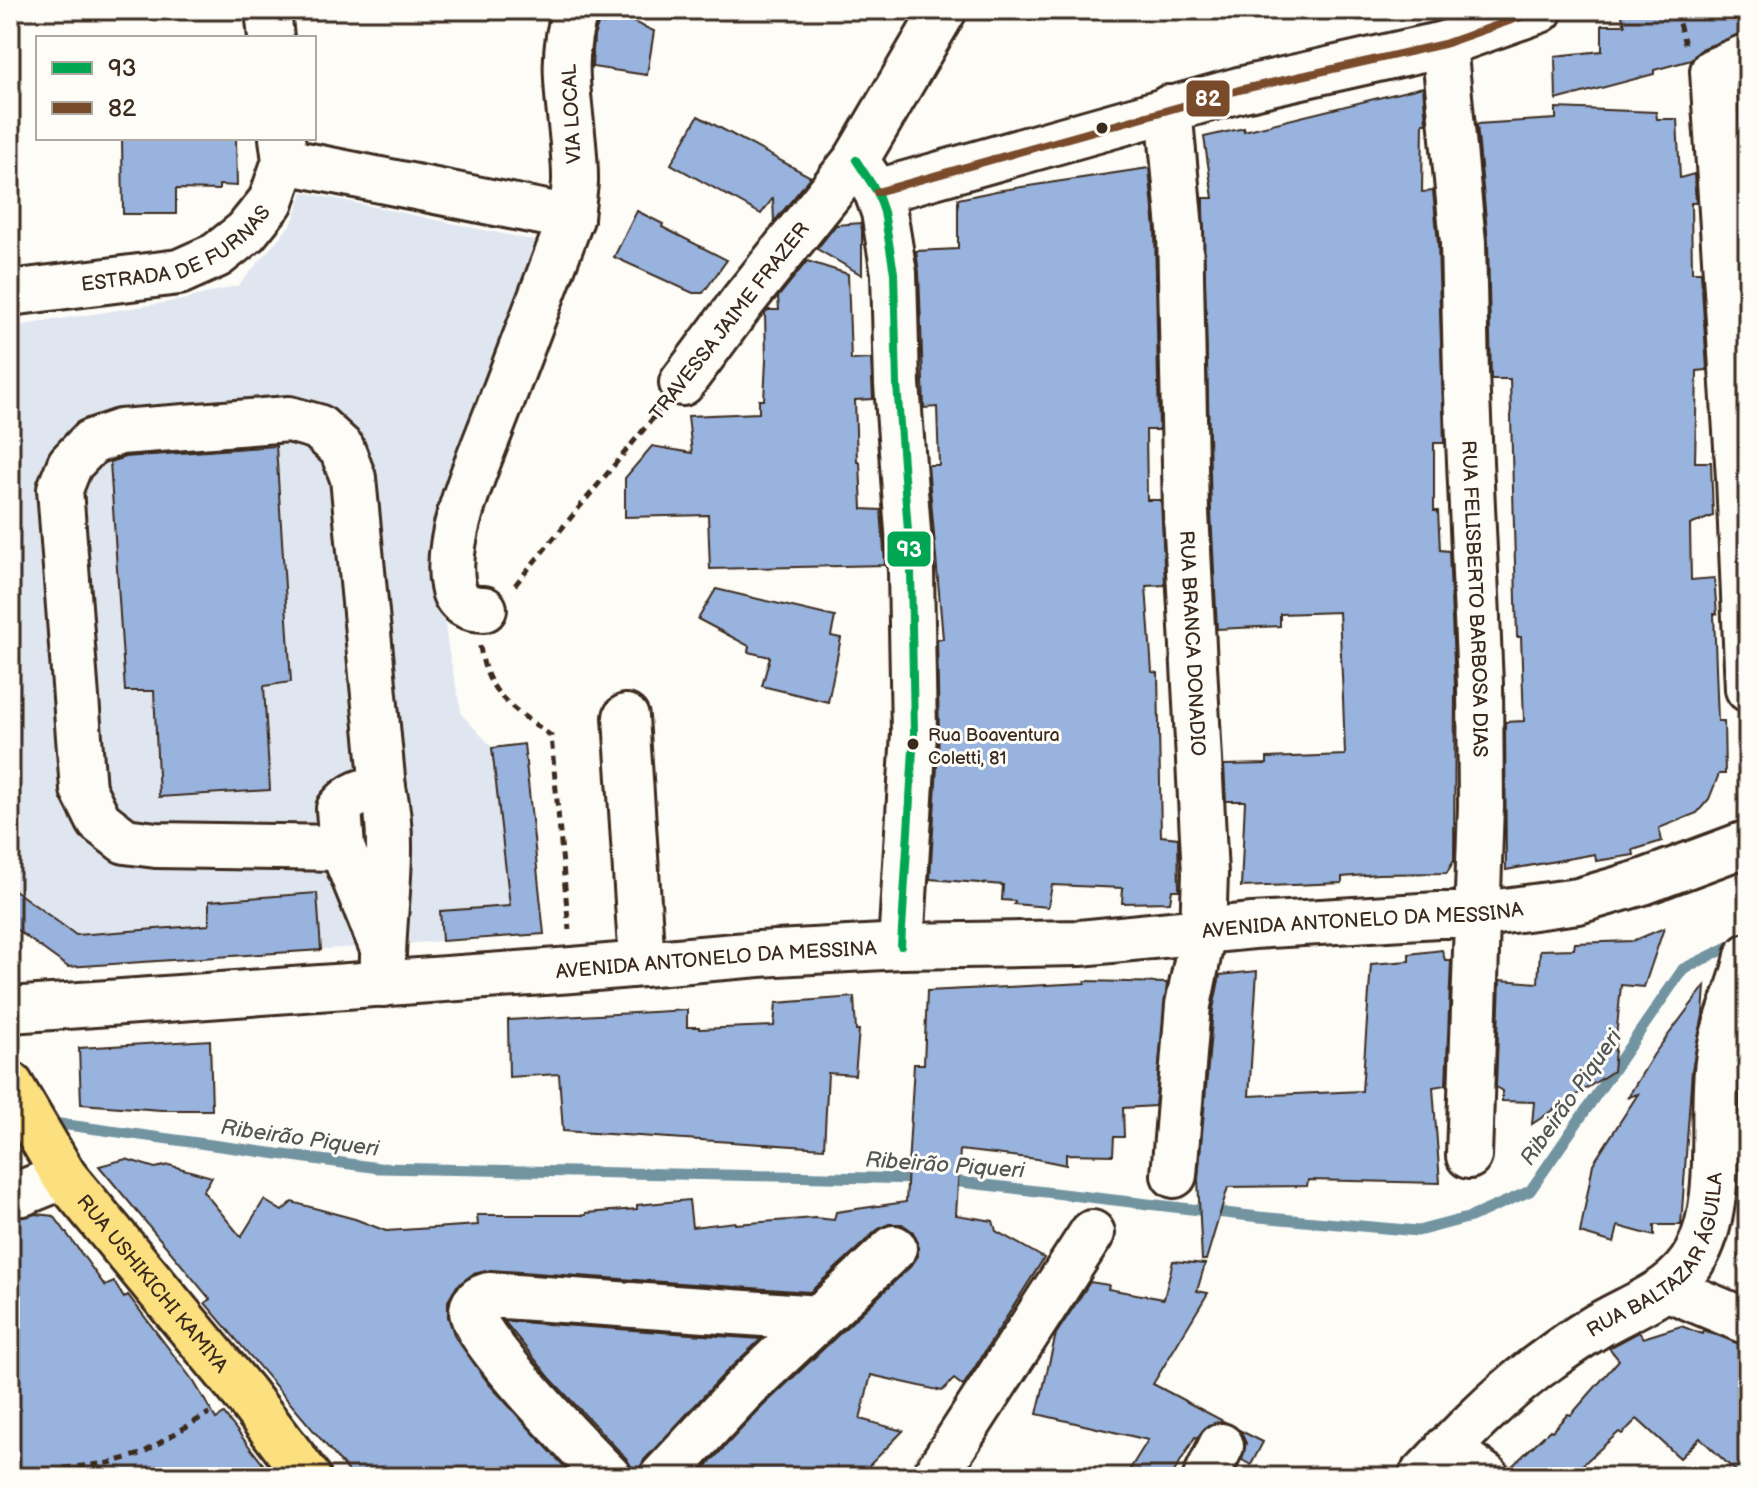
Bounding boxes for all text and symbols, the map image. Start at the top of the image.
legend [36,36,316,140]
text: 93 [108,54,137,83]
street label: VIA LOCAL [557,63,587,165]
line badge: 82 [1185,79,1231,118]
text: 82 [1195,86,1221,113]
text: 82 [108,94,136,123]
unlabelled marker [1094,120,1110,136]
street label: ESTRADA DE FURNAS [80,201,276,297]
street label: TRAVESSA JAIME FRAZER [645,218,815,425]
street label: RUA FELISBERTO BARBOSA DIAS [1456,440,1492,758]
line badge: 93 [886,530,932,568]
street label: RUA BRANCA DONADIO [1174,530,1210,757]
text: 93 [896,537,922,564]
place label: Rua Boaventura Coletti, 81 [928,725,1060,769]
marker: Rua Boaventura Coletti, 81 [905,736,921,752]
street label: AVENIDA ANTONELO DA MESSINA [1201,897,1525,944]
street label: AVENIDA ANTONELO DA MESSINA [555,936,878,984]
water label: Ribeirão Piqueri [1515,1024,1629,1171]
water label: Ribeirão Piqueri [219,1114,382,1163]
water label: Ribeirão Piqueri [865,1146,1026,1185]
street label: RUA BALTAZAR ÁGUILA [1582,1171,1728,1343]
street label: RUA USHIKICHI KAMIYA [71,1190,233,1378]

